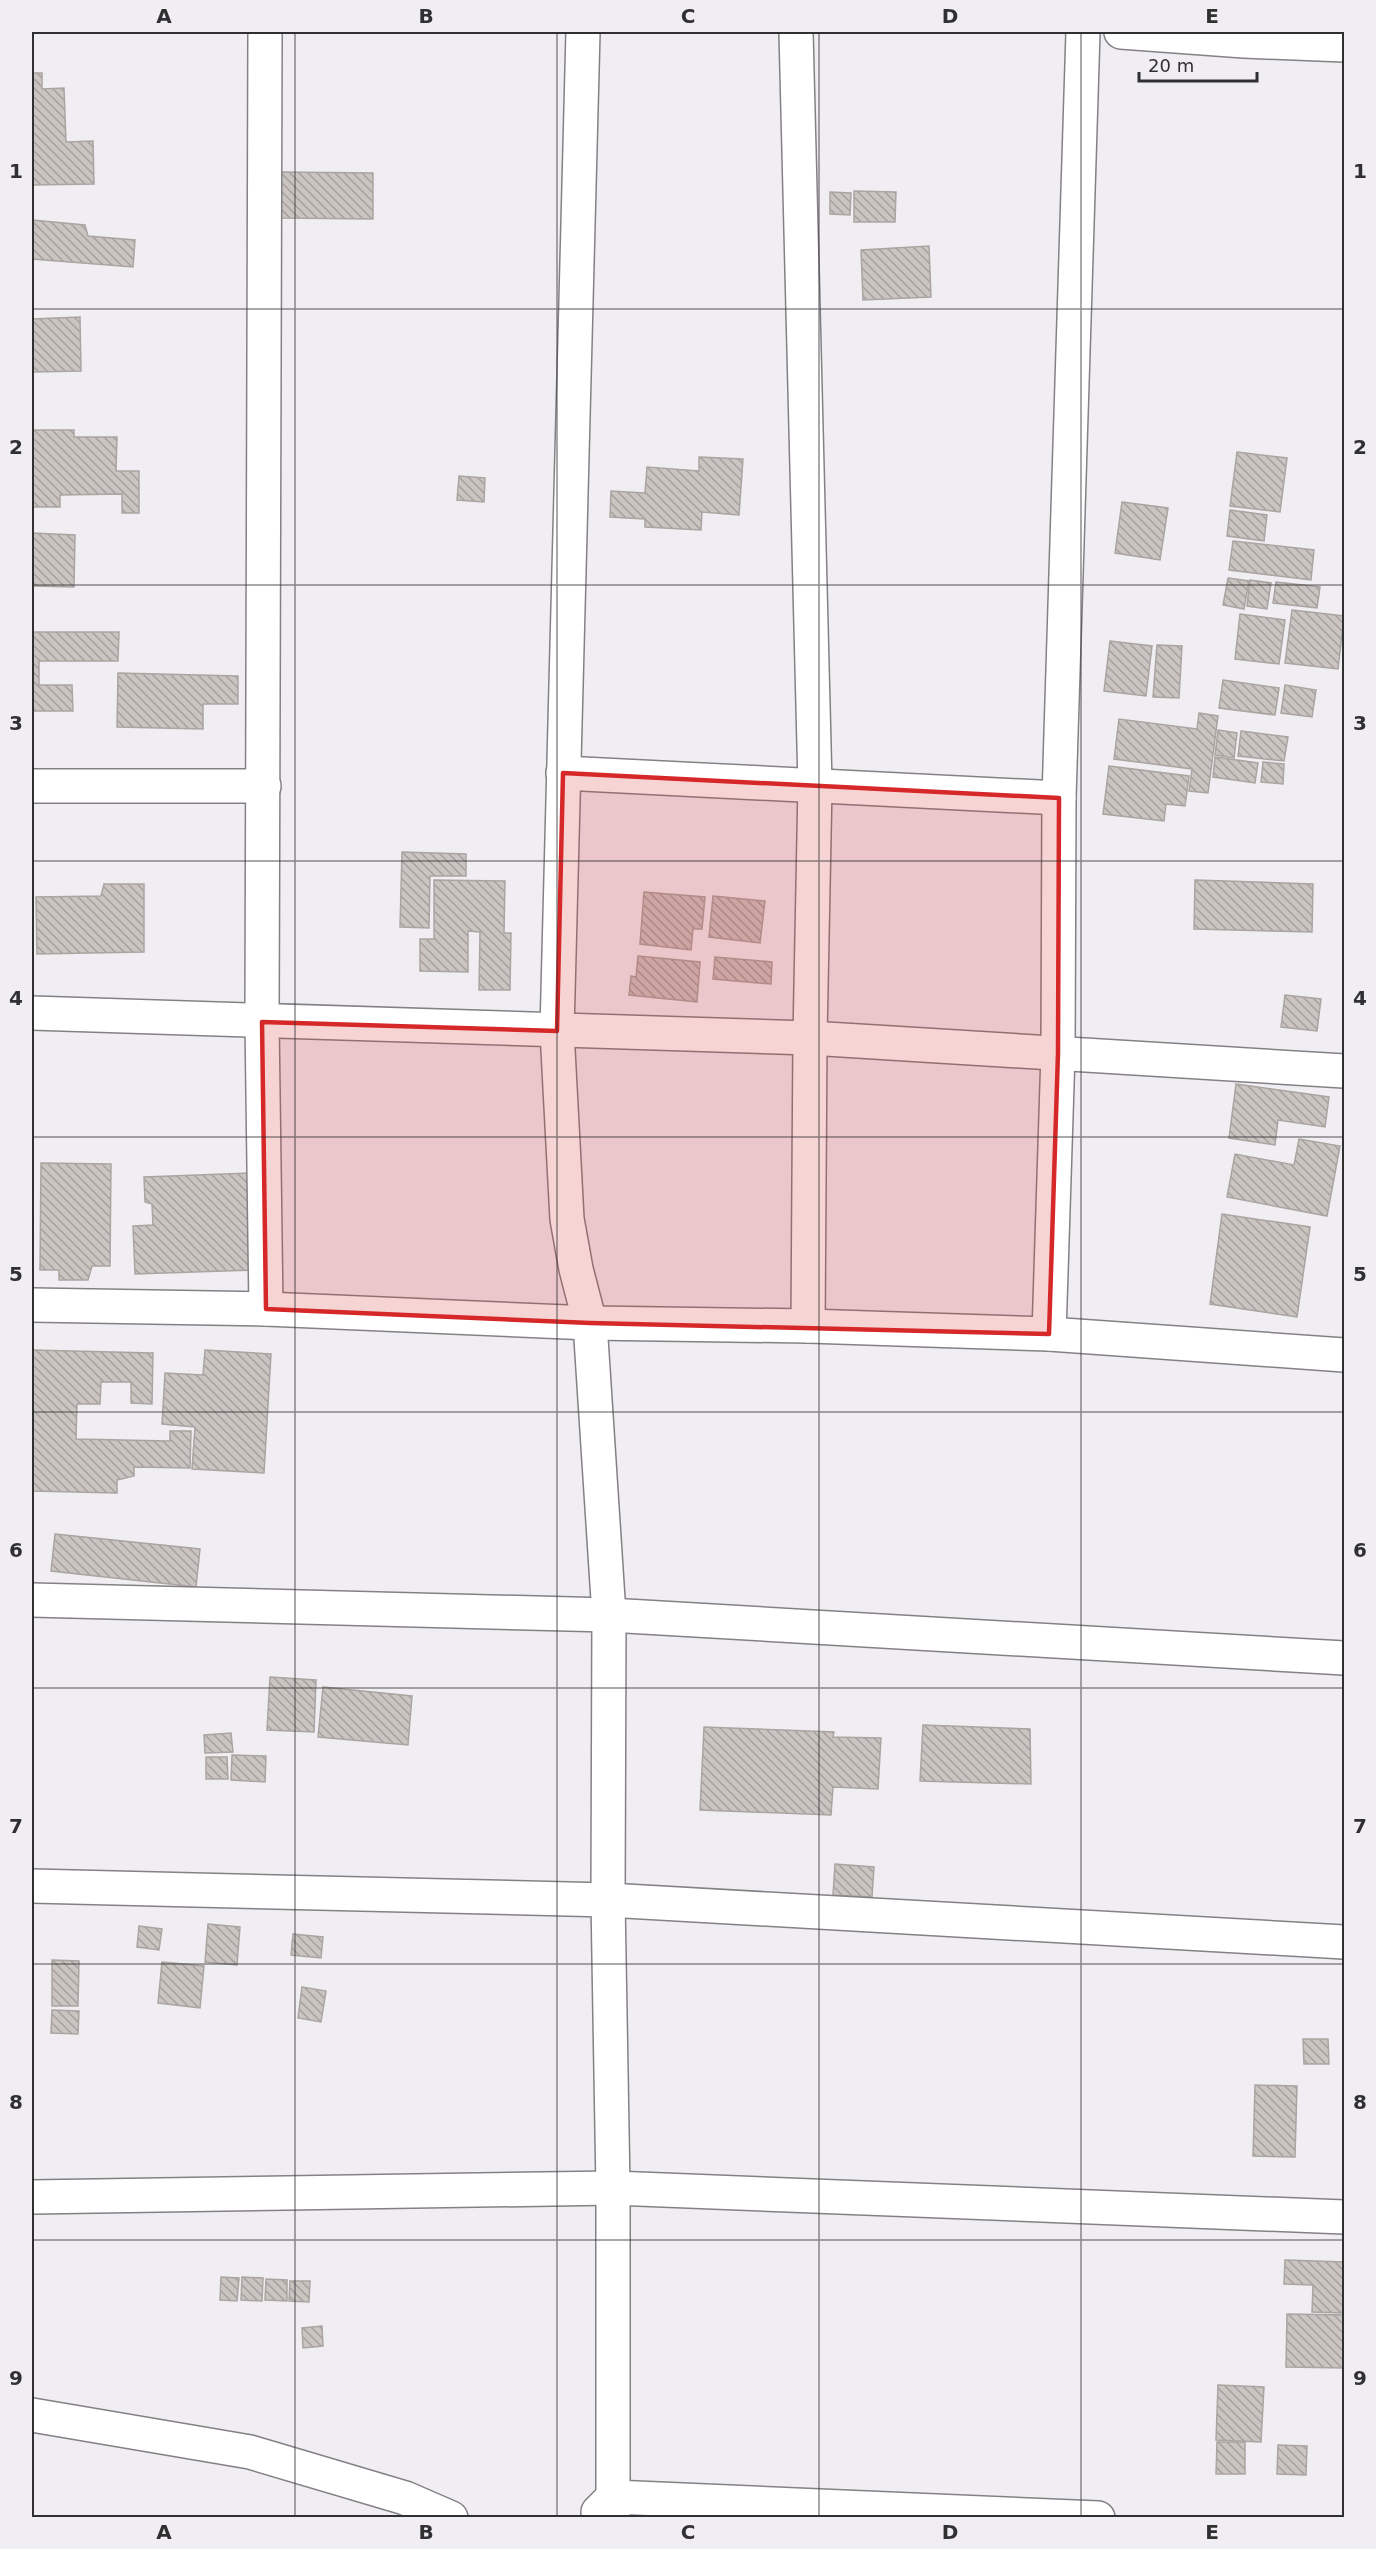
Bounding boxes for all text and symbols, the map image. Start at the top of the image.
text: A [156,4,172,28]
text: B [418,4,434,28]
text: C [681,4,695,28]
text: D [942,4,958,28]
text: E [1205,4,1219,28]
scale bar [1139,45,1258,83]
text: 20 m [1148,55,1194,76]
text: 1 [9,159,23,183]
text: 1 [1353,159,1367,183]
text: 2 [9,435,23,459]
text: 2 [1353,435,1367,459]
text: 3 [9,711,23,735]
text: 3 [1353,711,1367,735]
text: 4 [9,986,23,1010]
text: 4 [1353,986,1367,1010]
text: 5 [9,1262,23,1286]
text: 5 [1353,1262,1367,1286]
text: 6 [9,1538,23,1562]
text: 6 [1353,1538,1367,1562]
text: 7 [9,1814,23,1838]
text: 7 [1353,1814,1367,1838]
text: 8 [9,2090,23,2114]
text: 8 [1353,2090,1367,2114]
text: 9 [9,2366,23,2390]
text: 9 [1353,2366,1367,2390]
text: A [156,2520,172,2544]
text: B [418,2520,434,2544]
text: C [681,2520,695,2544]
text: D [942,2520,958,2544]
text: E [1205,2520,1219,2544]

